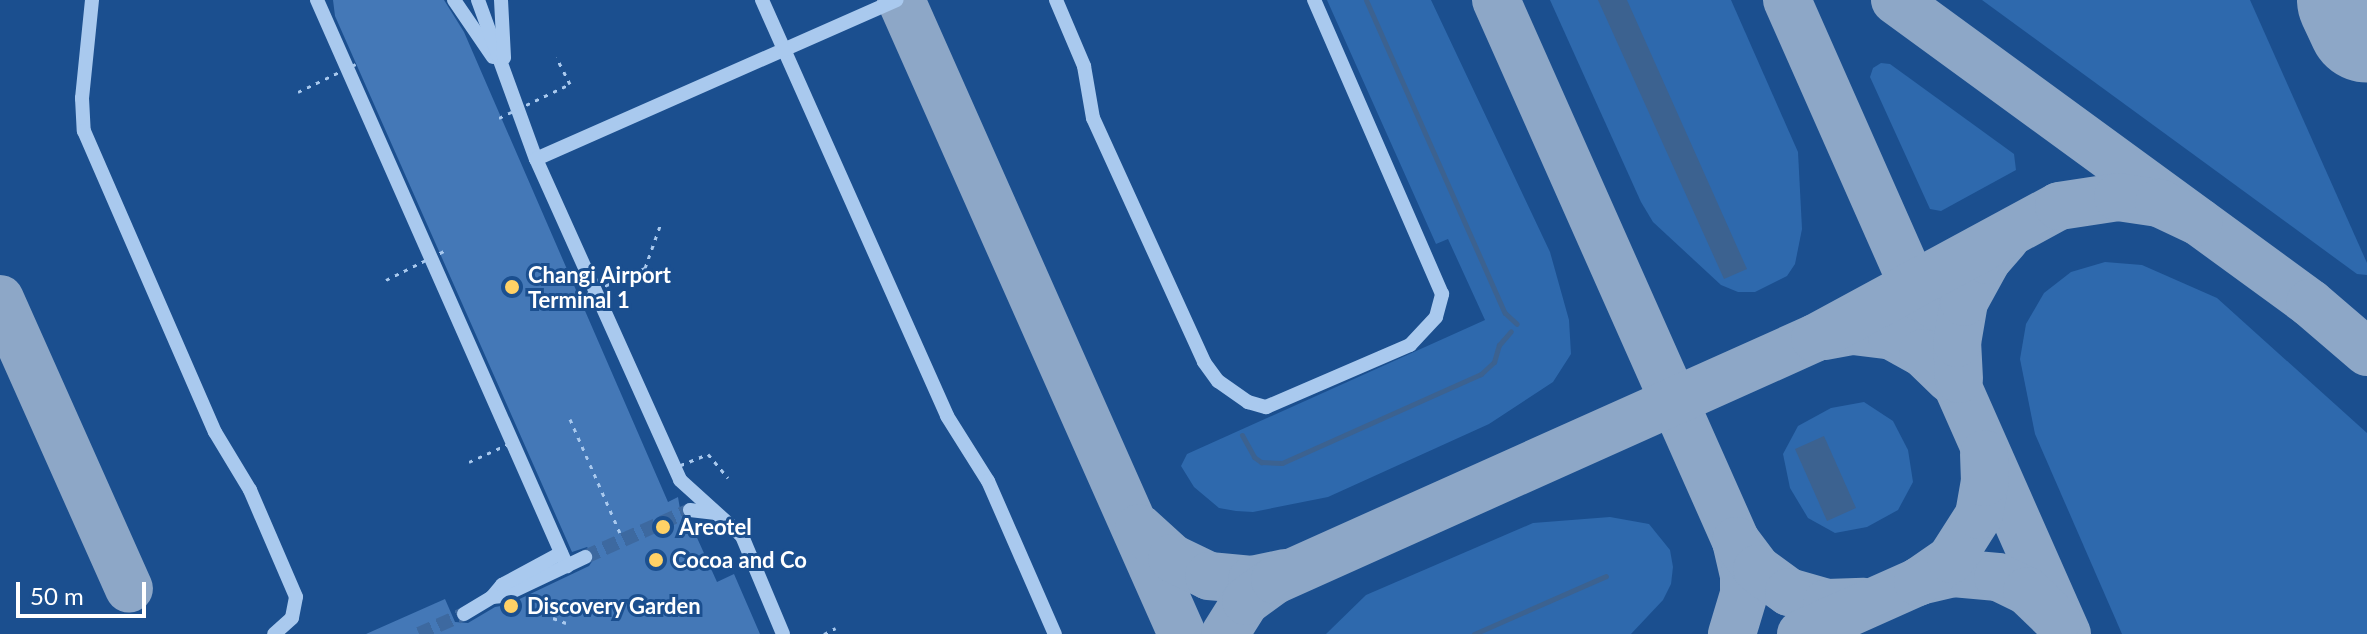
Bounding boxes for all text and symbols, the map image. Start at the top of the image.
place label: Changi Airport Terminal 1 [528,261,672,312]
marker: Changi Airport Terminal 1 [503,278,521,296]
place label: Areotel [679,514,752,540]
marker: Areotel [654,518,672,536]
place label: Cocoa and Co [672,547,807,573]
marker: Cocoa and Co [647,551,665,569]
scale bar [20,566,150,616]
text: 50 m [30,581,84,610]
place label: Discovery Garden [527,593,701,619]
marker: Discovery Garden [502,597,520,615]

